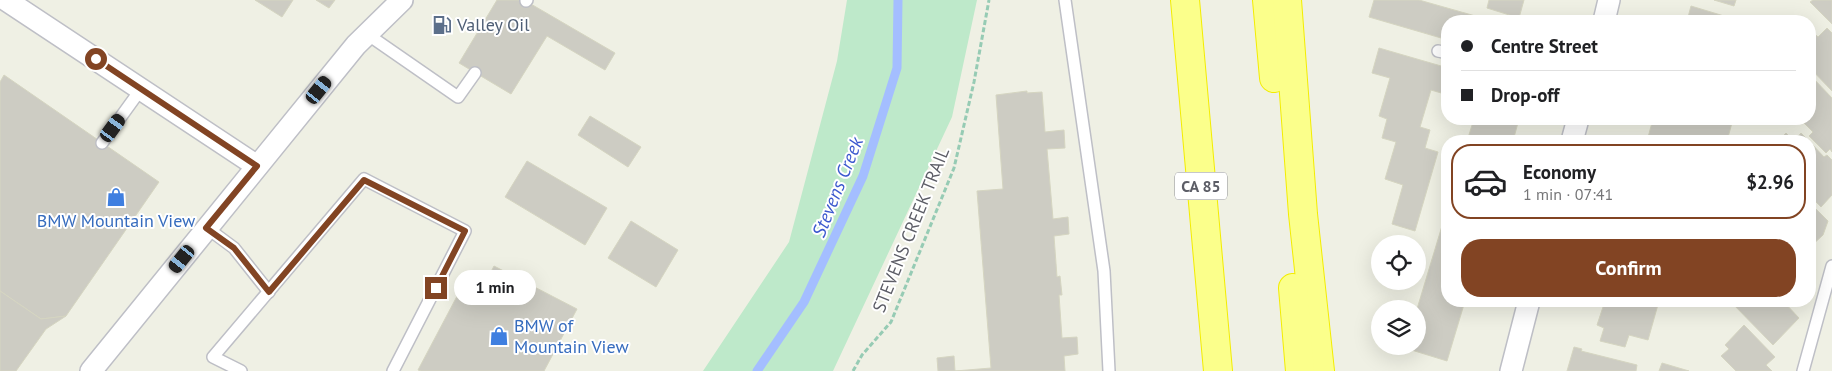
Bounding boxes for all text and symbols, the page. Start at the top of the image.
place label: Valley Oil [456,13,530,36]
fuel station icon: Valley Oil [431,14,453,36]
text: Centre Street [1491,34,1598,58]
route start [85,48,107,70]
car [303,74,334,106]
text: Drop-off [1491,83,1559,107]
car [98,111,127,145]
water label: Stevens Creek [806,132,869,241]
street label: STEVENS CREEK TRAIL [867,144,954,316]
icon: car [1463,159,1508,204]
text: Economy [1523,160,1596,184]
text: $2.96 [1746,170,1794,194]
road number: CA 85 [1175,172,1227,200]
text: 1 min · 07:41 [1523,184,1613,204]
shop icon: BMW Mountain View [105,186,127,208]
place label: BMW Mountain View [37,209,196,232]
map controls [1371,235,1426,355]
button: locate [1371,235,1426,290]
button: Confirm [1461,239,1796,297]
car [166,243,197,275]
callout: 1 min [454,270,536,306]
route end [425,277,447,299]
text: 1 min [475,277,515,297]
button: layers [1371,300,1426,355]
place label: BMW of Mountain View [514,314,629,358]
shop icon: BMW of Mountain View [488,325,510,347]

